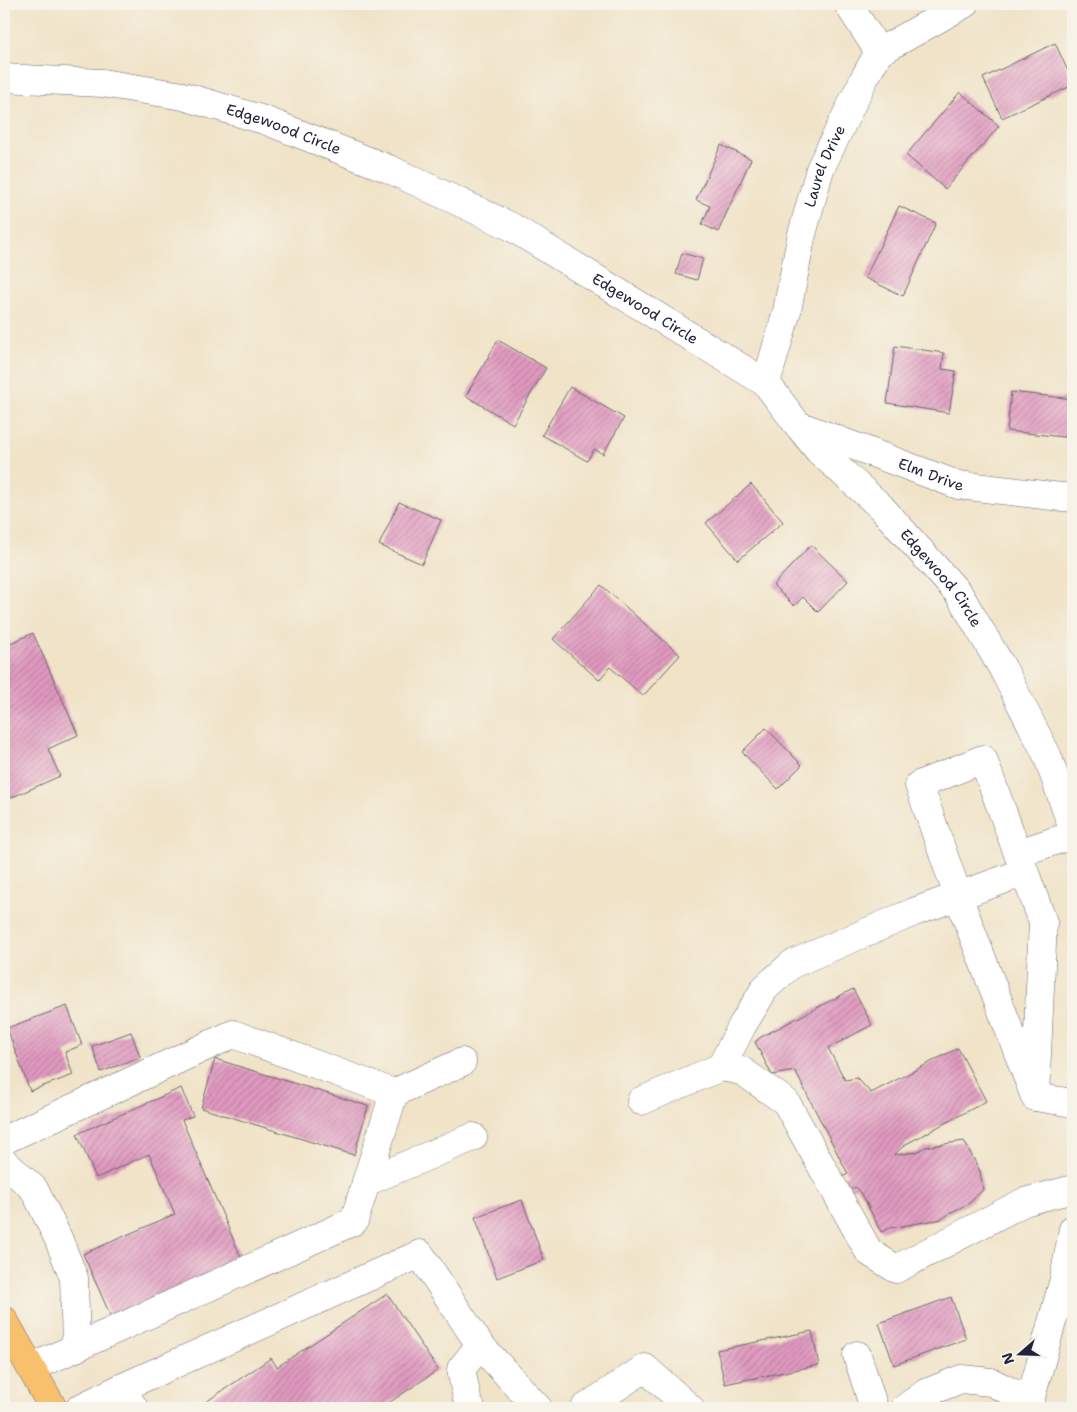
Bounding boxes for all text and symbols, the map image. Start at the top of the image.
street label: Edgewood Circle [224,99,344,159]
street label: Laurel Drive [800,122,850,210]
street label: Edgewood Circle [588,269,702,349]
street label: Elm Drive [895,453,965,496]
street label: Edgewood Circle [895,525,986,631]
north arrow [994,1330,1044,1380]
text: N [997,1350,1018,1367]

